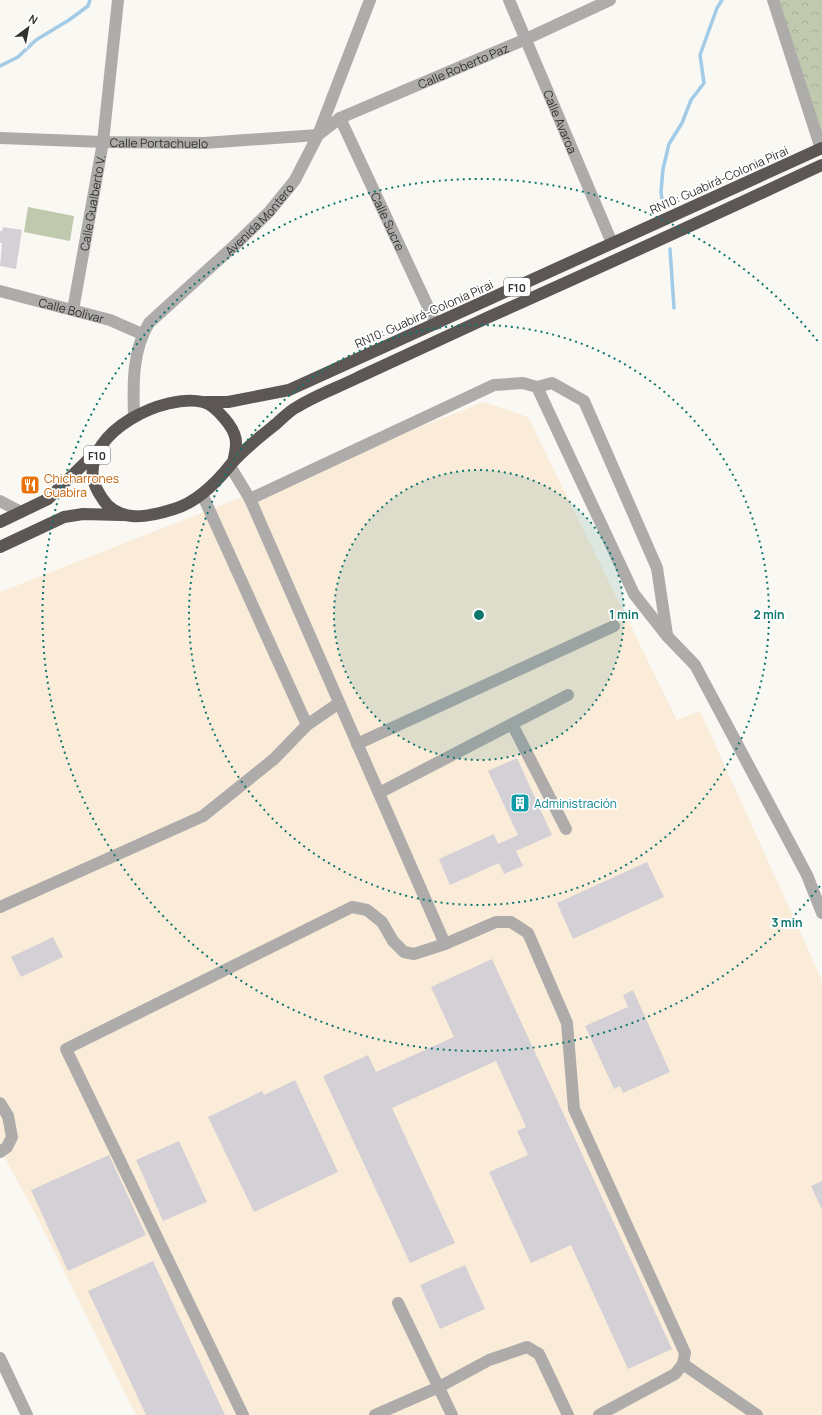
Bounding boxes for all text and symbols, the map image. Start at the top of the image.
north arrow [8,8,48,48]
text: N [26,11,41,28]
street label: Calle Roberto Paz [415,39,511,93]
street label: Calle Avaroa [539,87,582,156]
street label: Calle Portachuelo [110,134,209,152]
street label: RN10: Guabirá-Colonia Pirai [647,142,791,218]
street label: Calle Gualberto V. [75,153,109,252]
street label: Avenida Montero [221,180,297,259]
street label: Calle Sucre [367,189,409,253]
street label: RN10: Guabirá-Colonia Pirai [352,276,496,352]
road number: F10 [504,278,530,296]
street label: Calle Bolivar [37,293,107,327]
road number: F10 [84,446,110,464]
place label: Chicharrones Guabira [44,470,119,501]
restaurant icon: Chicharrones Guabira [19,474,41,496]
text: 1 min [609,606,639,623]
text: 2 min [753,606,785,623]
centre of rings [472,608,486,622]
building icon: Administración [509,792,531,814]
place label: Administración [534,795,617,812]
text: 3 min [771,914,803,931]

